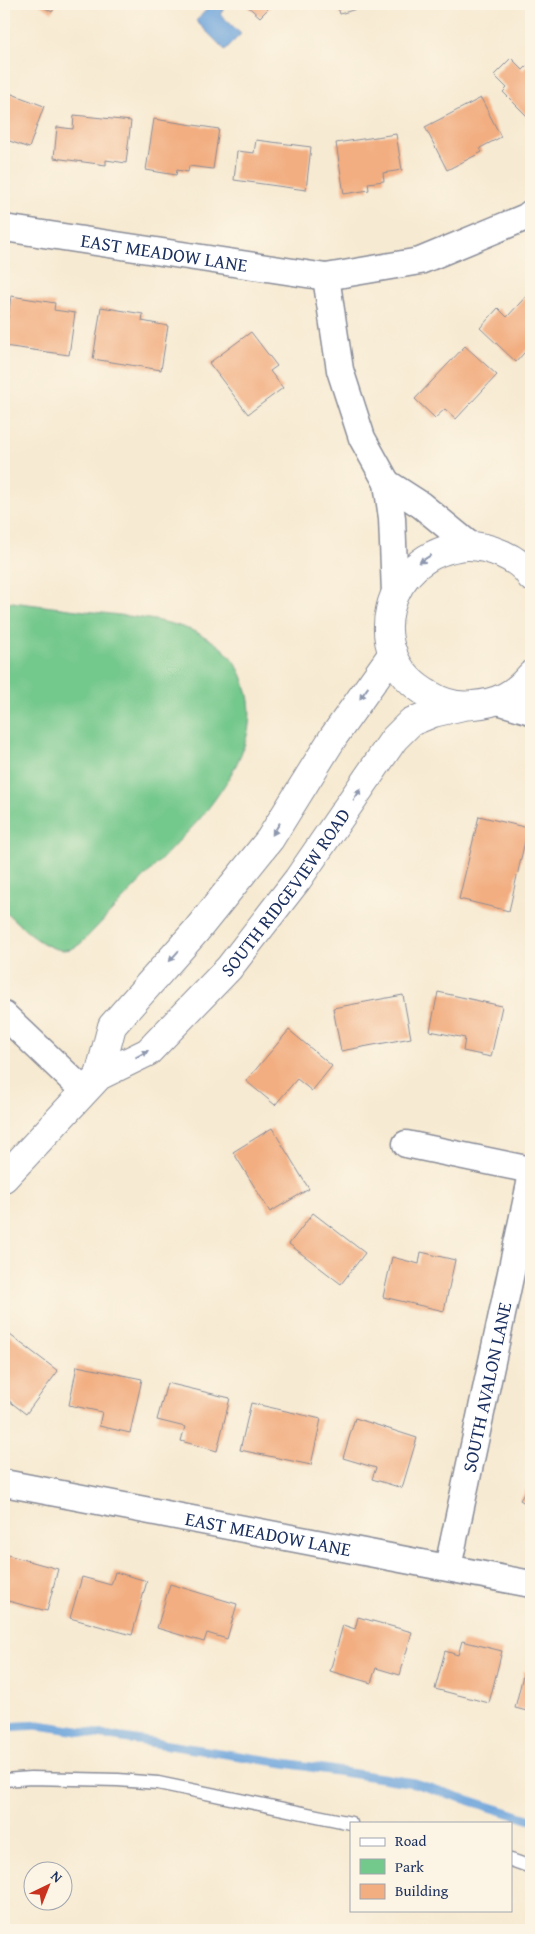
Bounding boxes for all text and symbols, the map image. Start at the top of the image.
street label: EAST MEADOW LANE [79,226,250,279]
one-way arrow [418,554,432,564]
one-way arrow [359,686,370,699]
one-way arrow [352,789,362,802]
street label: SOUTH RIDGEVIEW ROAD [214,802,357,983]
one-way arrow [271,823,280,836]
one-way arrow [168,949,180,961]
one-way arrow [135,1050,150,1058]
street label: SOUTH AVALON LANE [455,1299,518,1475]
street label: EAST MEADOW LANE [183,1504,354,1563]
legend [350,1822,512,1912]
text: Road [395,1830,426,1851]
text: Park [395,1856,424,1877]
north arrow [22,1862,72,1912]
text: N [47,1866,68,1887]
text: Building [395,1880,449,1901]

